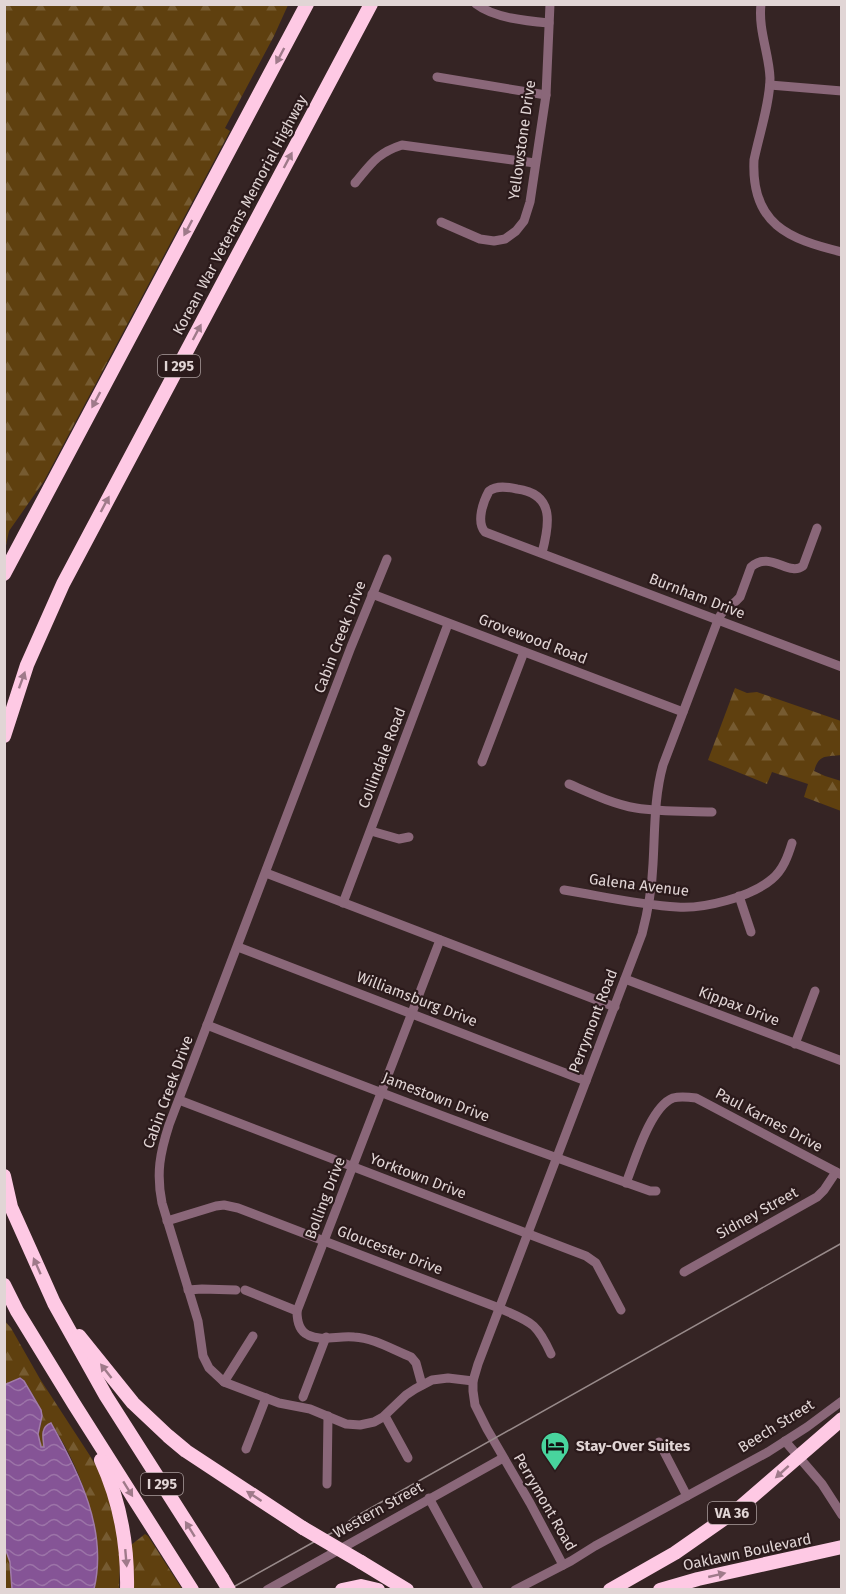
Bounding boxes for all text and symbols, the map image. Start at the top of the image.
one-way arrow [275,48,285,65]
street label: Yellowstone Drive [505,79,539,201]
street label: Korean War Veterans Memorial Highway [169,91,311,338]
one-way arrow [283,151,293,168]
one-way arrow [183,220,193,237]
one-way arrow [192,323,202,340]
road number: I 295 [158,355,200,377]
one-way arrow [91,392,101,409]
one-way arrow [100,495,110,512]
street label: Burnham Drive [646,569,748,623]
street label: Cabin Creek Drive [310,578,370,696]
street label: Grovewood Road [476,610,590,668]
one-way arrow [17,671,27,689]
street label: Collindale Road [354,705,410,811]
street label: Galena Avenue [588,870,690,900]
street label: Perrymont Road [565,967,621,1075]
street label: Williamsburg Drive [354,968,480,1030]
street label: Kippax Drive [696,982,782,1030]
street label: Cabin Creek Drive [139,1033,197,1151]
street label: Jamestown Drive [380,1068,492,1126]
street label: Paul Karnes Drive [712,1084,826,1156]
street label: Yorktown Drive [367,1149,469,1203]
street label: Bolling Drive [301,1154,349,1242]
street label: Sidney Street [713,1183,801,1243]
street label: Gloucester Drive [335,1222,445,1278]
one-way arrow [32,1256,42,1274]
one-way arrow [100,1363,113,1379]
street label: Beech Street [735,1395,818,1456]
hotel icon: Stay-Over Suites [539,1430,571,1472]
place label: Stay-Over Suites [576,1437,690,1455]
street label: Perrymont Road [510,1450,580,1554]
one-way arrow [775,1465,790,1478]
road number: I 295 [141,1473,183,1495]
street label: Western Street [330,1478,427,1542]
one-way arrow [122,1481,133,1497]
one-way arrow [246,1490,263,1501]
road number: VA 36 [708,1502,756,1524]
one-way arrow [185,1521,196,1537]
street label: Oaklawn Boulevard [681,1530,813,1574]
one-way arrow [121,1548,131,1567]
one-way arrow [707,1570,726,1580]

